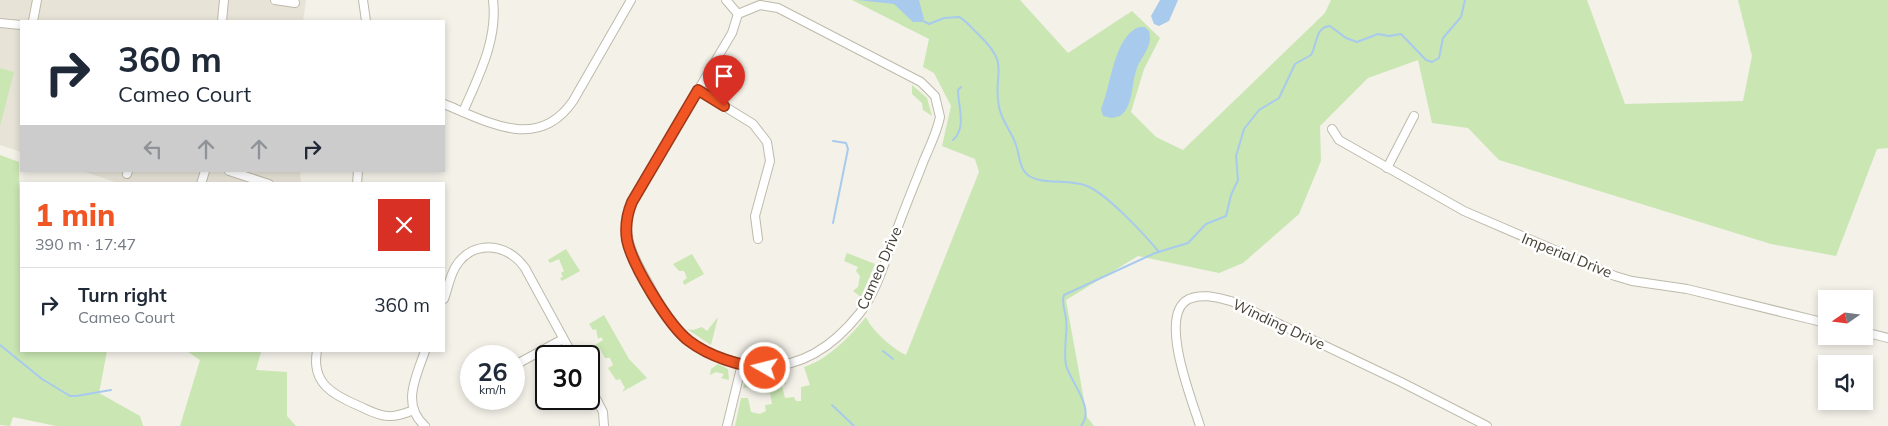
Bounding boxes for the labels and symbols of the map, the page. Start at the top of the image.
pin [703,55,745,106]
street label: Cameo Drive [852,223,906,313]
street label: Imperial Drive [1519,228,1615,282]
north arrow [1818,290,1872,345]
street label: Winding Drive [1230,294,1328,354]
position arrow [738,341,790,393]
speed limit sign: 30 [535,345,600,410]

